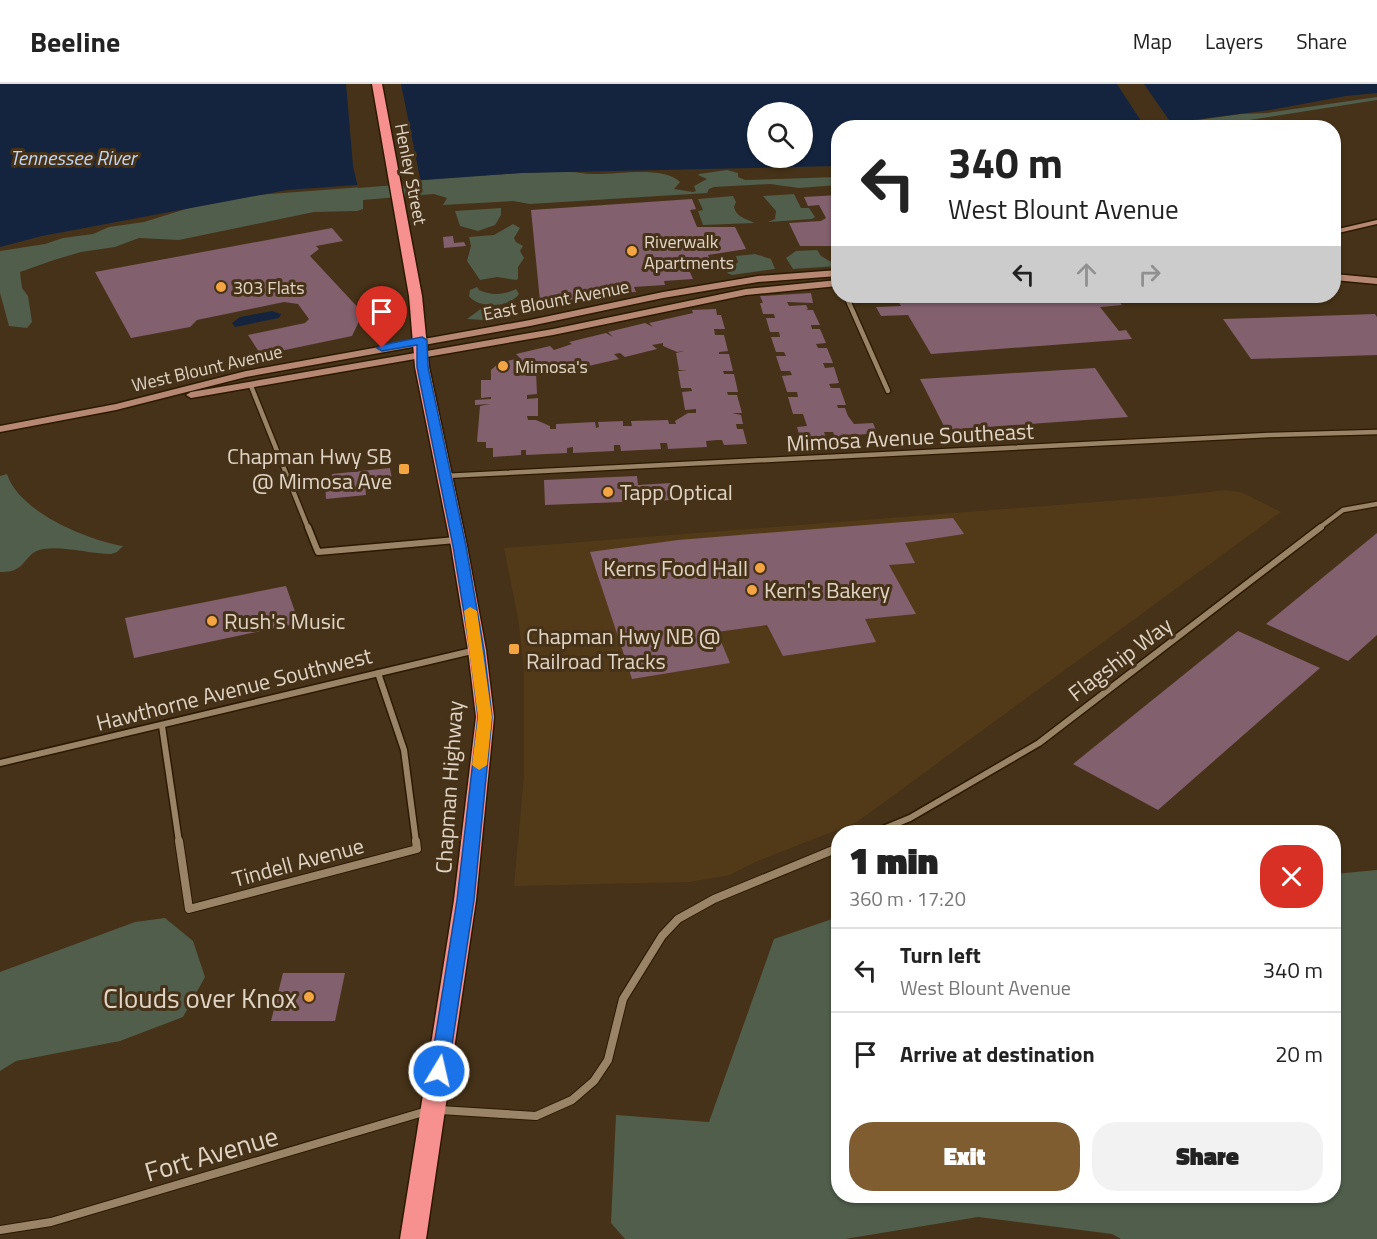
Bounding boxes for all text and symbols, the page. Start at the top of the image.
text: Beeline [30,20,120,63]
text: Map [1133,25,1172,57]
text: Layers [1205,25,1263,57]
text: Share [1296,25,1347,57]
map controls [747,102,813,168]
button: search [747,102,813,168]
street label: Henley Street [388,121,434,228]
text: 340 m [948,130,1063,194]
water label: Tennessee River [10,142,139,173]
icon: left [849,144,927,222]
text: West Blount Avenue [948,188,1179,229]
place label: Riverwalk Apartments [644,228,734,276]
marker: Riverwalk Apartments [625,244,639,258]
icon: left [1007,258,1040,291]
icon: ahead [1070,258,1103,291]
icon: right [1133,258,1166,291]
street label: East Blount Avenue [481,273,631,327]
place label: 303 Flats [233,274,305,301]
marker: 303 Flats [214,280,228,294]
pin [356,286,407,348]
icon: arrive [365,295,398,328]
street label: West Blount Avenue [129,338,285,398]
place label: Mimosa's [515,353,588,380]
marker: Mimosa's [496,359,510,373]
street label: Mimosa Avenue Southeast [785,414,1035,460]
place label: Chapman Hwy SB @ Mimosa Ave [227,439,392,498]
marker: Chapman Hwy SB @ Mimosa Ave [397,462,411,476]
place label: Tapp Optical [620,475,733,509]
marker: Tapp Optical [601,485,615,499]
place label: Kerns Food Hall [603,551,748,585]
marker: Kerns Food Hall [753,561,767,575]
place label: Kern's Bakery [764,573,891,607]
marker: Kern's Bakery [745,583,759,597]
place label: Rush's Music [224,604,345,638]
street label: Flagship Way [1061,608,1180,710]
marker: Rush's Music [205,614,219,628]
place label: Chapman Hwy NB @ Railroad Tracks [526,619,720,678]
street label: Hawthorne Avenue Southwest [92,638,376,740]
marker: Chapman Hwy NB @ Railroad Tracks [507,642,521,656]
street label: Chapman Highway [426,699,472,875]
street label: Tindell Avenue [229,828,367,896]
text: 1 min [849,833,938,888]
button: close [1260,845,1323,908]
text: 360 m · 17:20 [849,883,966,914]
text: Turn left [900,938,981,972]
text: 340 m [1263,953,1323,987]
icon: left [849,954,882,987]
text: West Blount Avenue [900,972,1071,1003]
place label: Clouds over Knox [103,977,297,1018]
marker: Clouds over Knox [302,990,316,1004]
text: Arrive at destination [900,1037,1095,1071]
text: 20 m [1275,1037,1323,1071]
icon: arrive [849,1038,882,1071]
position arrow [407,1039,471,1103]
street label: Fort Avenue [139,1114,283,1192]
button: Exit [849,1122,1080,1191]
button: Share [1092,1122,1323,1191]

